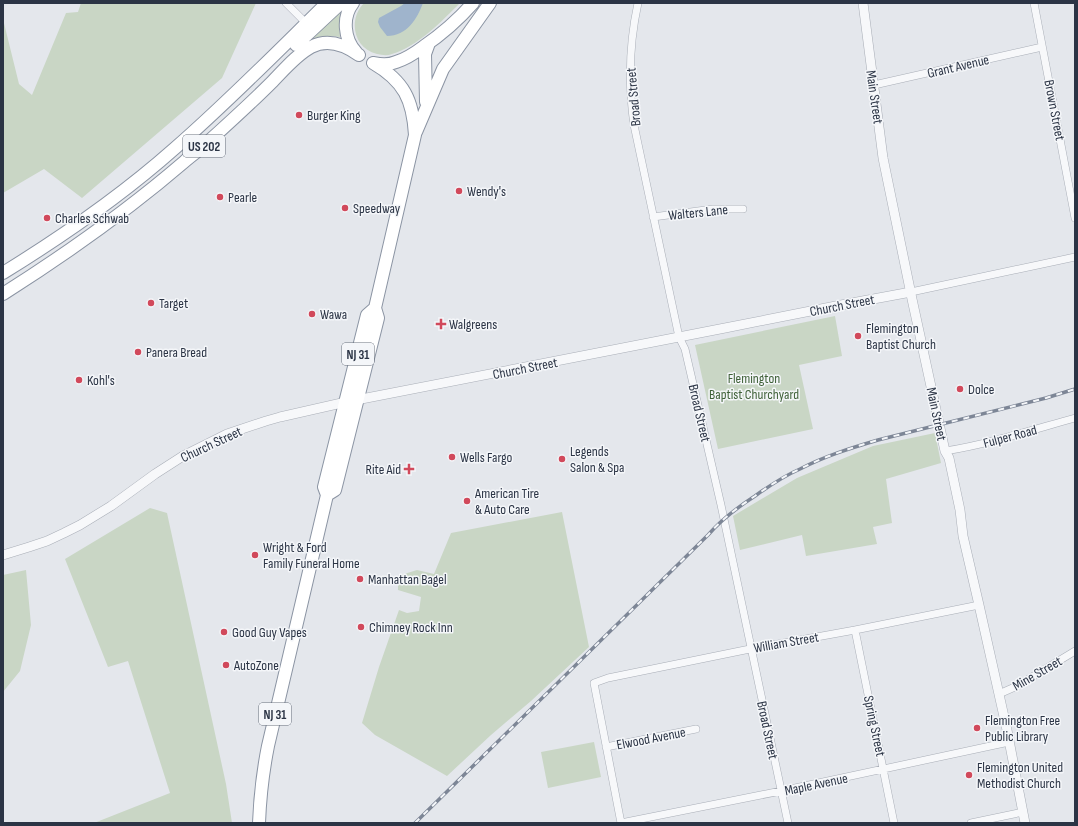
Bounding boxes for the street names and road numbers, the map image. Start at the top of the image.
street label: Grant Avenue [926,51,991,82]
street label: Broad Street [622,67,645,127]
street label: Main Street [862,69,887,125]
street label: Brown Street [1040,78,1069,142]
road number: US 202 [183,135,225,157]
street label: Walters Lane [667,201,729,224]
street label: Church Street [808,291,876,320]
road number: NJ 31 [342,343,374,365]
street label: Church Street [491,354,559,383]
street label: Broad Street [685,383,714,444]
street label: Main Street [923,386,950,442]
street label: Fulper Road [981,421,1039,452]
street label: Church Street [178,423,245,466]
street label: William Street [752,628,820,657]
street label: Mine Street [1009,652,1065,694]
street label: Spring Street [860,694,889,758]
street label: Broad Street [753,700,782,761]
road number: NJ 31 [259,703,291,725]
street label: Elwood Avenue [615,723,687,754]
street label: Maple Avenue [783,770,849,799]

